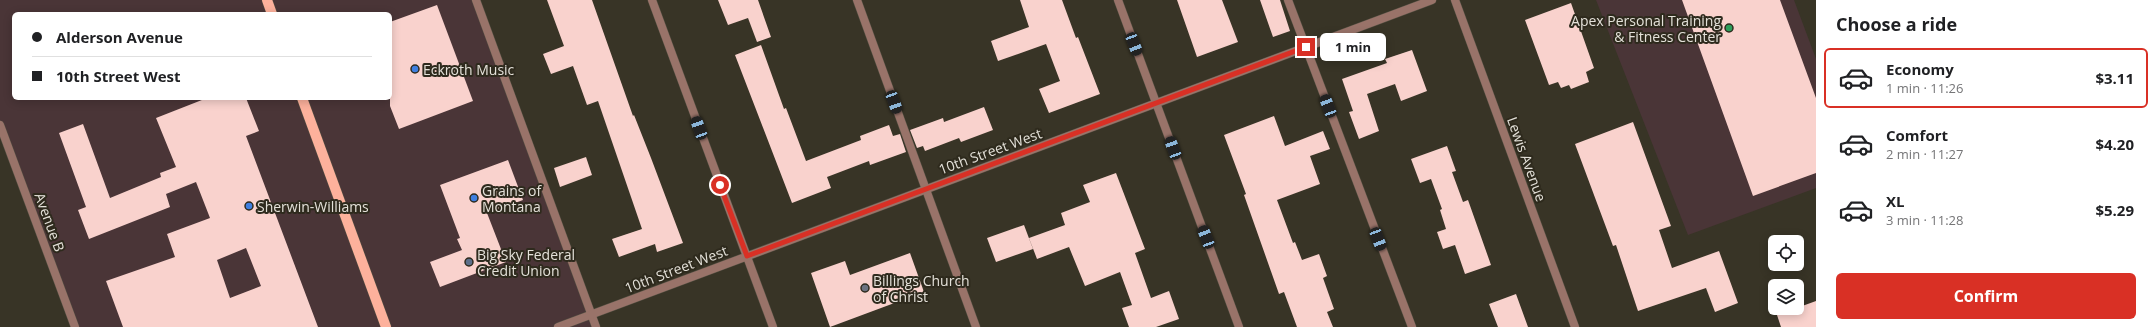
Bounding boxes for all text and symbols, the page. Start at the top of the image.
place label: Apex Personal Training & Fitness Center [1571,11,1721,46]
text: Choose a ride [1836,12,1957,36]
marker: Apex Personal Training & Fitness Center [1724,23,1734,33]
text: Alderson Avenue [56,27,183,47]
car [1124,31,1144,57]
callout: 1 min [1320,33,1386,61]
route end [1297,38,1315,56]
text: 1 min [1335,38,1371,56]
text: Economy [1886,59,1954,79]
place label: Eckroth Music [423,60,515,79]
icon: car [1838,60,1874,96]
marker: Eckroth Music [410,64,420,74]
text: 10th Street West [56,66,180,86]
text: $3.11 [2095,68,2134,88]
text: 1 min · 11:26 [1886,79,1963,97]
car [884,89,904,115]
car [1318,93,1338,119]
street label: Lewis Avenue [1503,114,1551,204]
car [689,115,709,141]
street label: 10th Street West [936,124,1044,178]
text: Comfort [1886,125,1948,145]
icon: car [1838,126,1874,162]
text: $4.20 [2095,134,2134,154]
car [1163,135,1183,161]
text: 2 min · 11:27 [1886,145,1963,163]
route start [711,176,729,194]
place label: Grains of Montana [482,181,543,216]
street label: Avenue B [31,190,69,254]
text: XL [1886,191,1904,211]
icon: car [1838,192,1874,228]
marker: Grains of Montana [469,193,479,203]
place label: Sherwin-Williams [257,197,369,216]
text: $5.29 [2095,200,2134,220]
marker: Sherwin-Williams [244,201,254,211]
text: 3 min · 11:28 [1886,211,1963,229]
car [1196,224,1216,250]
car [1368,226,1388,252]
map controls [1768,235,1804,315]
button: locate [1768,235,1804,271]
street label: 10th Street West [622,241,730,297]
place label: Big Sky Federal Credit Union [477,245,575,280]
marker: Big Sky Federal Credit Union [464,257,474,267]
place label: Billings Church of Christ [873,271,970,306]
button: Confirm [1836,273,2136,319]
button: layers [1768,279,1804,315]
marker: Billings Church of Christ [860,283,870,293]

